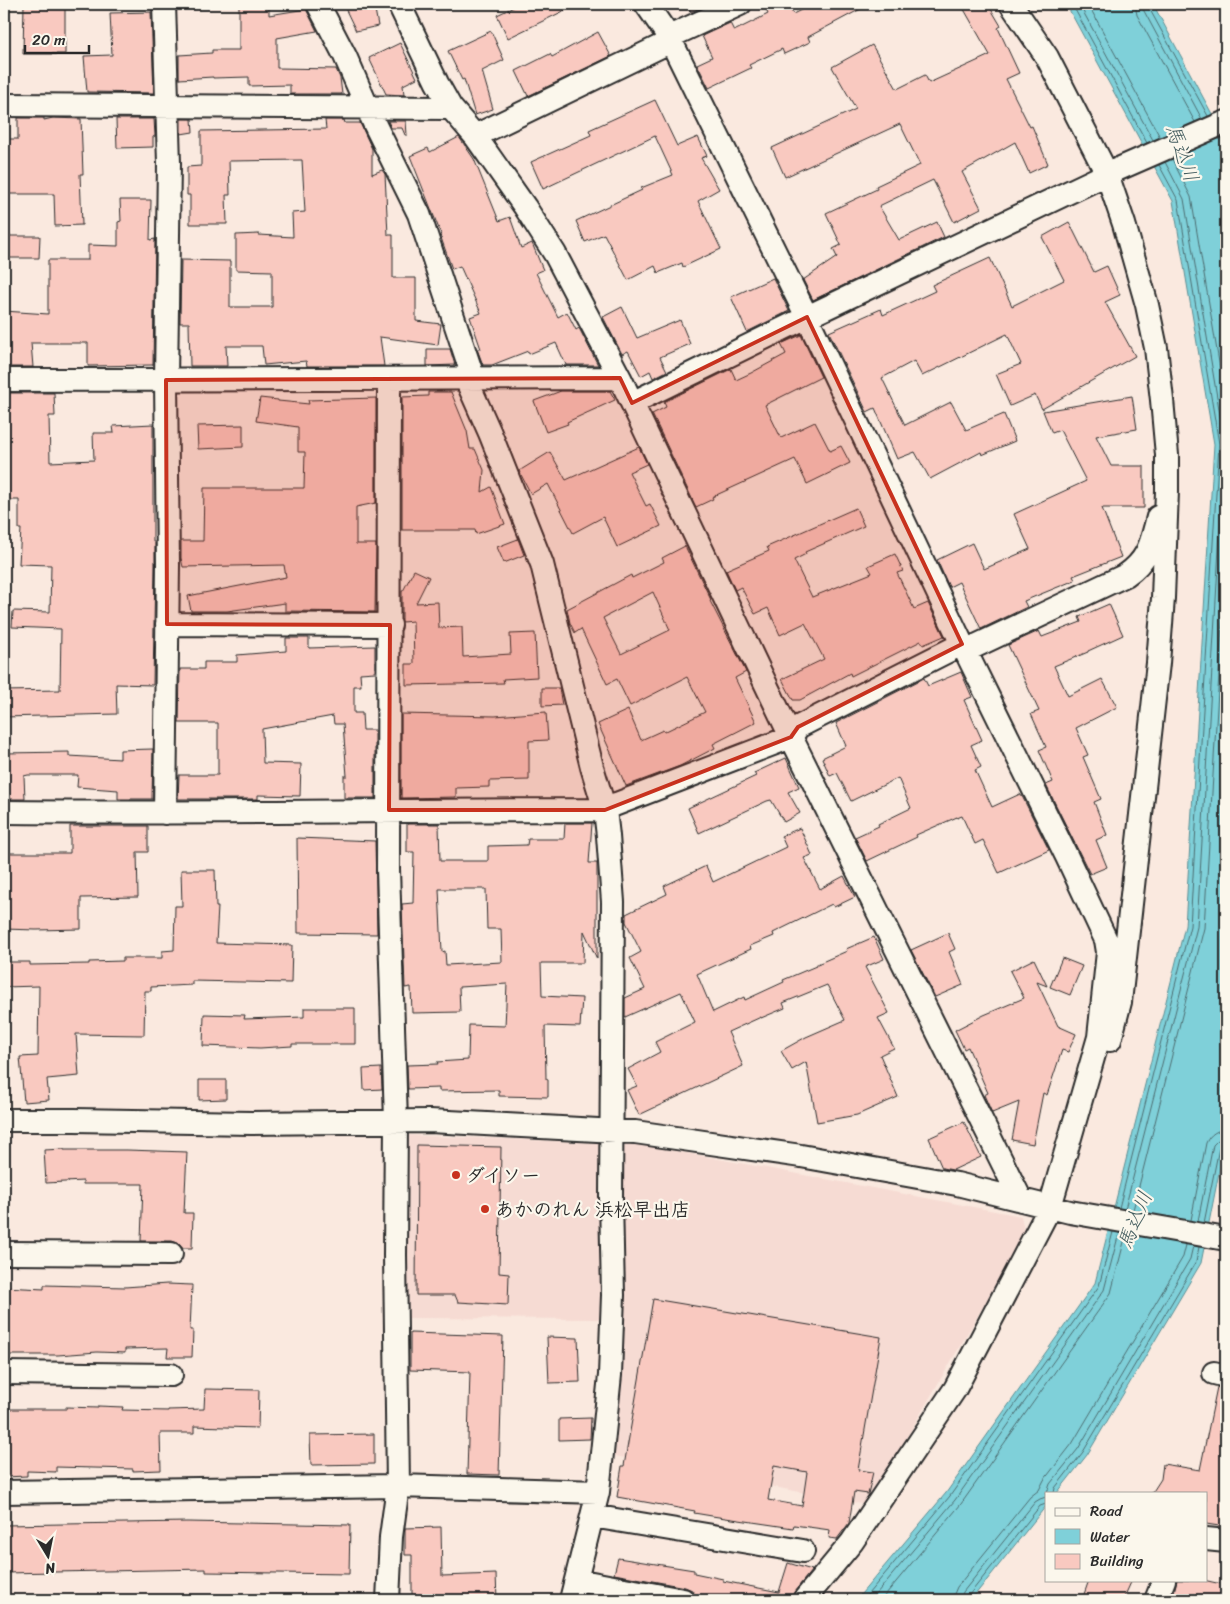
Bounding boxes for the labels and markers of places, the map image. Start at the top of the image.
place label: ダイソー [466,1159,540,1192]
marker: ダイソー [450,1169,462,1181]
place label: あかのれん 浜松早出店 [495,1193,690,1226]
marker: あかのれん 浜松早出店 [479,1203,491,1215]

